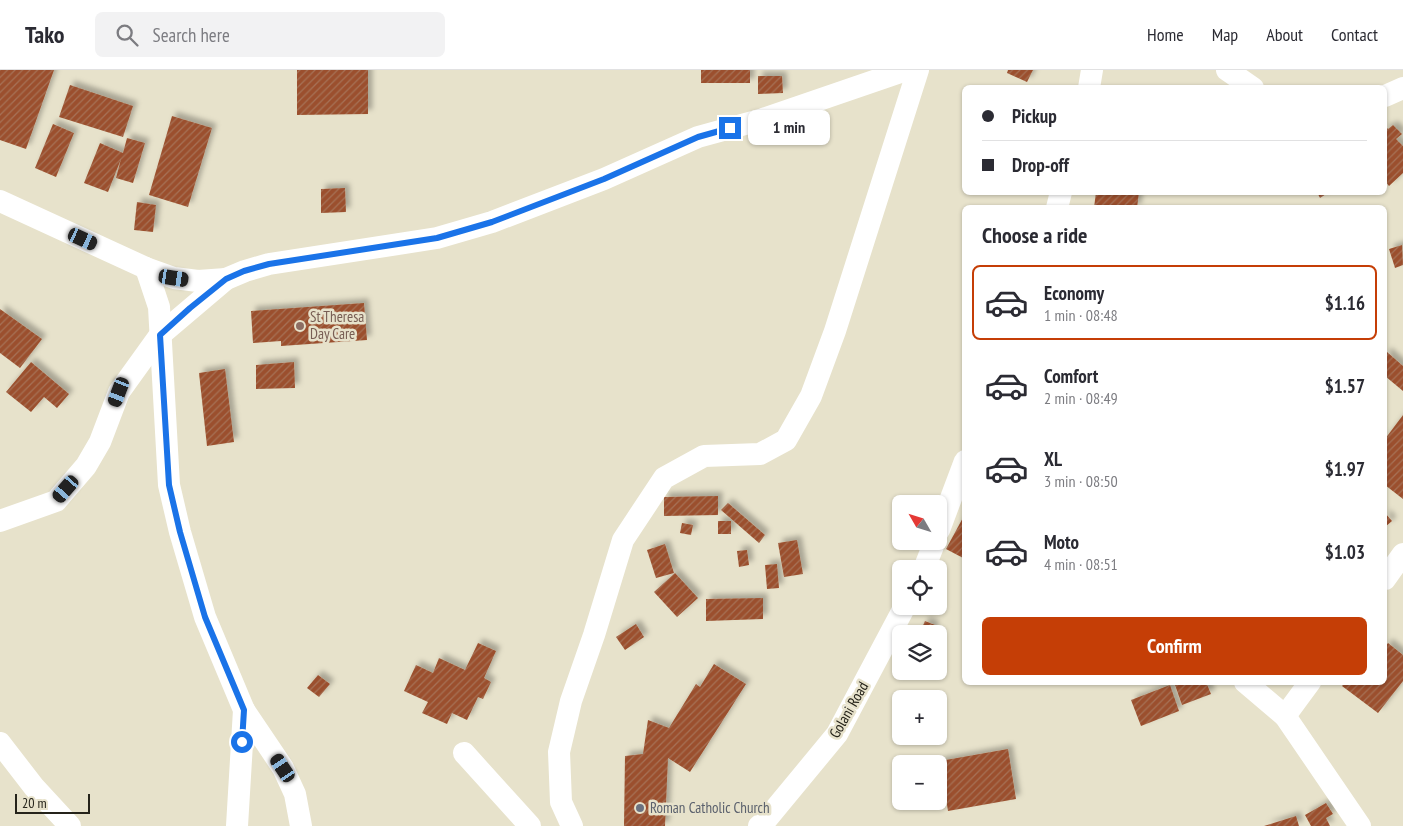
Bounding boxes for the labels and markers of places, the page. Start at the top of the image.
place label: St Theresa Day Care [310,307,364,343]
marker: St Theresa Day Care [294,320,306,332]
place label: Roman Catholic Church [650,798,770,817]
marker: Roman Catholic Church [634,802,646,814]

